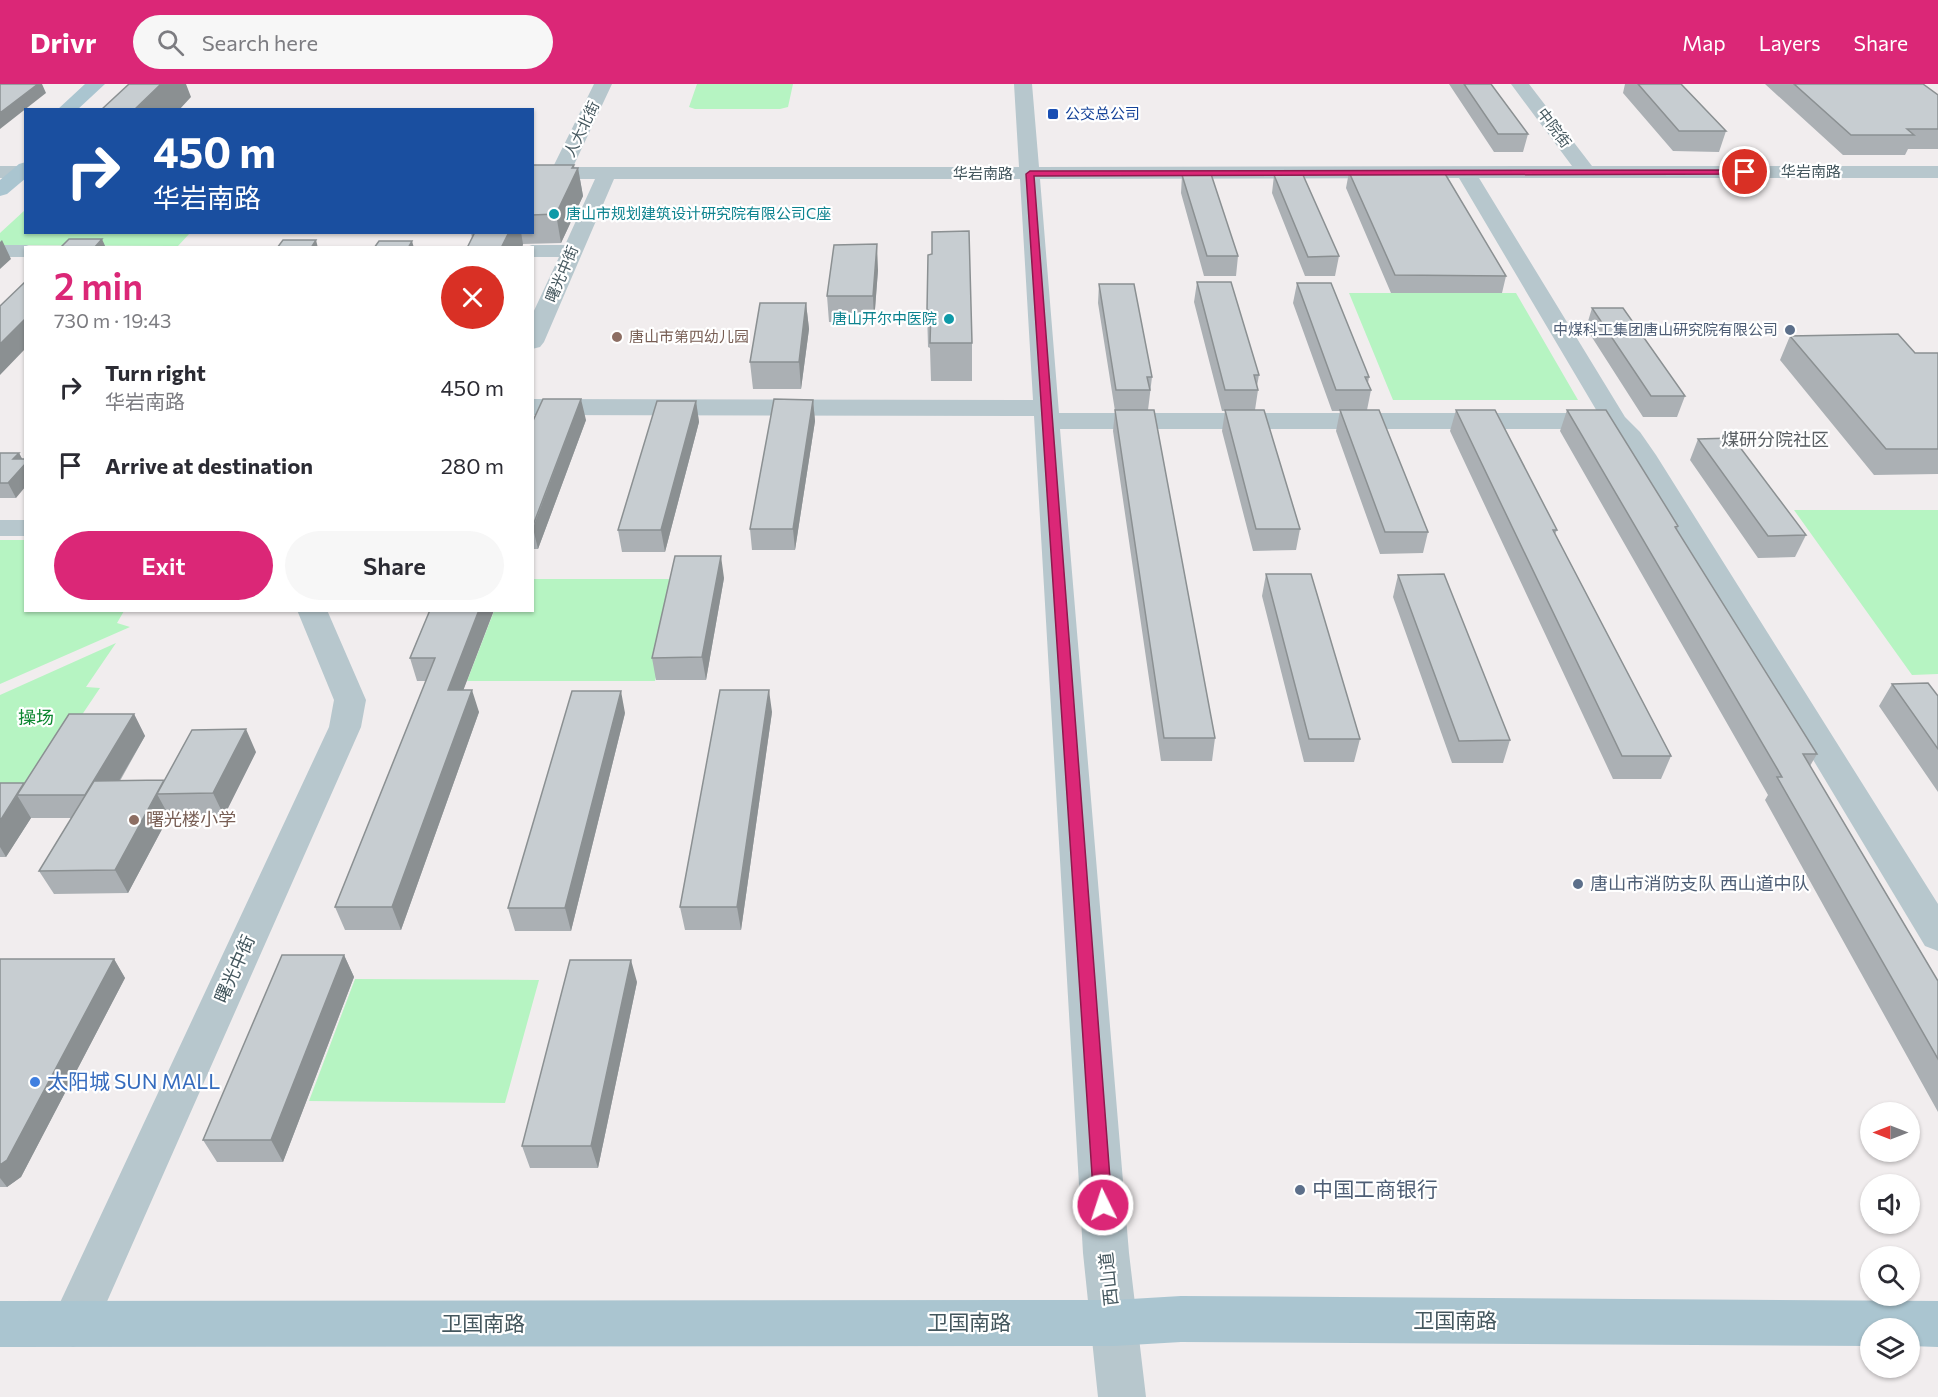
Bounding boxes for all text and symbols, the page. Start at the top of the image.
search box [133,15,553,69]
text: Drivr [30,25,97,59]
icon: search [154,26,187,59]
text: Search here [202,29,318,56]
text: Map [1682,30,1726,55]
text: Layers [1759,30,1821,55]
text: Share [1854,30,1908,55]
street label: 人大北街 [560,98,602,159]
place label: 公交总公司 [1065,104,1140,122]
street label: 中院街 [1534,104,1576,151]
marker: 公交总公司 [1046,107,1060,121]
text: 450 m [153,125,276,177]
icon: right [54,132,132,210]
pin [1719,146,1770,197]
icon: arrive [1728,155,1761,188]
street label: 华岩南路 [1781,162,1841,180]
street label: 华岩南路 [953,164,1013,182]
text: 华岩南路 [153,181,261,214]
place label: 唐山市规划建筑设计研究院有限公司C座 [566,204,831,222]
marker: 唐山市规划建筑设计研究院有限公司C座 [547,207,561,221]
street label: 曙光中街 [541,242,581,305]
text: 2 min [54,263,143,307]
button: close [441,266,504,329]
text: 730 m · 19:43 [54,308,172,332]
place label: 唐山开尔中医院 [832,309,937,327]
marker: 唐山开尔中医院 [942,312,956,326]
place label: 中煤科工集团唐山研究院有限公司 [1553,320,1778,338]
marker: 中煤科工集团唐山研究院有限公司 [1783,323,1797,337]
place label: 唐山市第四幼儿园 [629,327,749,345]
marker: 唐山市第四幼儿园 [610,330,624,344]
text: Turn right [105,359,206,386]
icon: right [54,371,87,404]
text: 450 m [440,374,504,401]
text: 华岩南路 [105,389,185,413]
district label: 煤研分院社区 [1721,428,1829,450]
icon: arrive [54,449,87,482]
text: Arrive at destination [105,452,313,479]
text: 280 m [441,452,504,479]
button: Exit [54,531,273,600]
button: Share [285,531,504,600]
park label: 操场 [18,706,54,728]
place label: 曙光楼小学 [146,808,236,830]
marker: 曙光楼小学 [127,813,141,827]
place label: 唐山市消防支队 西山道中队 [1590,872,1809,894]
marker: 唐山市消防支队 西山道中队 [1571,877,1585,891]
street label: 曙光中街 [209,931,259,1006]
place label: 太阳城 SUN MALL [47,1068,220,1093]
marker: 太阳城 SUN MALL [28,1075,42,1089]
north arrow [1860,1102,1920,1162]
map controls [1860,1102,1920,1378]
position arrow [1071,1173,1135,1237]
button: sound [1860,1174,1920,1234]
place label: 中国工商银行 [1312,1176,1438,1201]
marker: 中国工商银行 [1293,1183,1307,1197]
button: search [1860,1246,1920,1306]
street label: 西山道 [1094,1251,1122,1307]
street label: 卫国南路 [1413,1307,1497,1332]
street label: 卫国南路 [927,1309,1011,1334]
street label: 卫国南路 [441,1310,525,1335]
button: layers [1860,1318,1920,1378]

